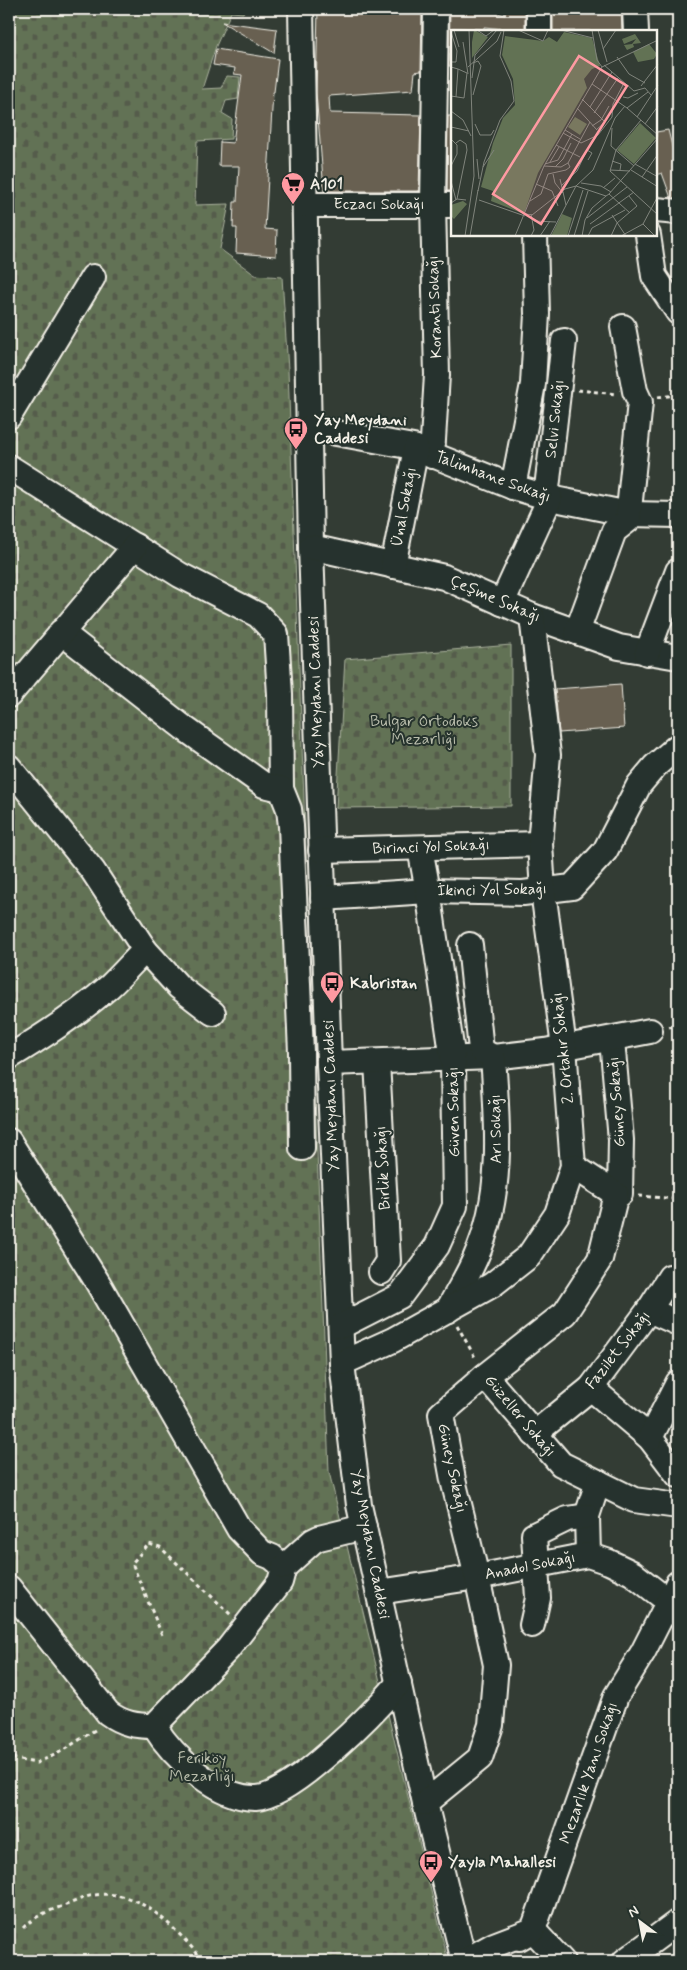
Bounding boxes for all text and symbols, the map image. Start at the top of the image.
inset map [451,30,657,236]
supermarket icon: A101 [280,171,306,205]
place label: A101 [310,174,343,195]
street label: Eczacı Sokağı [333,194,425,215]
street label: Koranti Sokağı [423,255,447,359]
street label: Selvi Sokağı [540,379,570,459]
place label: Yay Meydani Caddesi [314,410,407,449]
bus stop icon: Yay Meydani Caddesi [283,416,309,450]
street label: Talimhane Sokağı [432,446,554,508]
street label: Ünal Sokağı [386,465,422,549]
street label: Çeşme Sokağı [446,570,544,628]
street label: Yay Meydanı Caddesi [303,615,329,768]
park label: Bulgar Ortodoks Mezarlığı [370,711,478,750]
street label: Birinci Yol Sokağı [372,834,490,860]
street label: İkinci Yol Sokağı [437,879,547,901]
bus stop icon: Kabristan [319,970,345,1004]
place label: Kabristan [350,973,417,994]
street label: 2. Ortakır Sokağı [547,991,579,1105]
street label: Yay Meydanı Caddesi [318,1019,344,1172]
street label: Güney Sokağı [603,1056,631,1148]
street label: Güven Sokağı [443,1067,465,1157]
street label: Arı Sokağı [485,1094,507,1164]
street label: Birlik Sokağı [370,1125,396,1211]
street label: Fazilet Sokağı [581,1306,655,1394]
street label: Güzeller Sokağı [479,1370,561,1462]
street label: Güney Sokağı [432,1421,472,1515]
street label: Yay Meydanı Caddesi [345,1467,395,1621]
street label: Anadol Sokağı [483,1547,577,1585]
street label: Mezarlık Yanı Sokağı [555,1699,623,1847]
park label: Feriköy Mezarlığı [169,1748,235,1787]
bus stop icon: Yayla Mahallesi [418,1849,444,1883]
place label: Yayla Mahallesi [448,1852,556,1873]
north arrow [614,1898,664,1948]
text: N [625,1902,642,1922]

